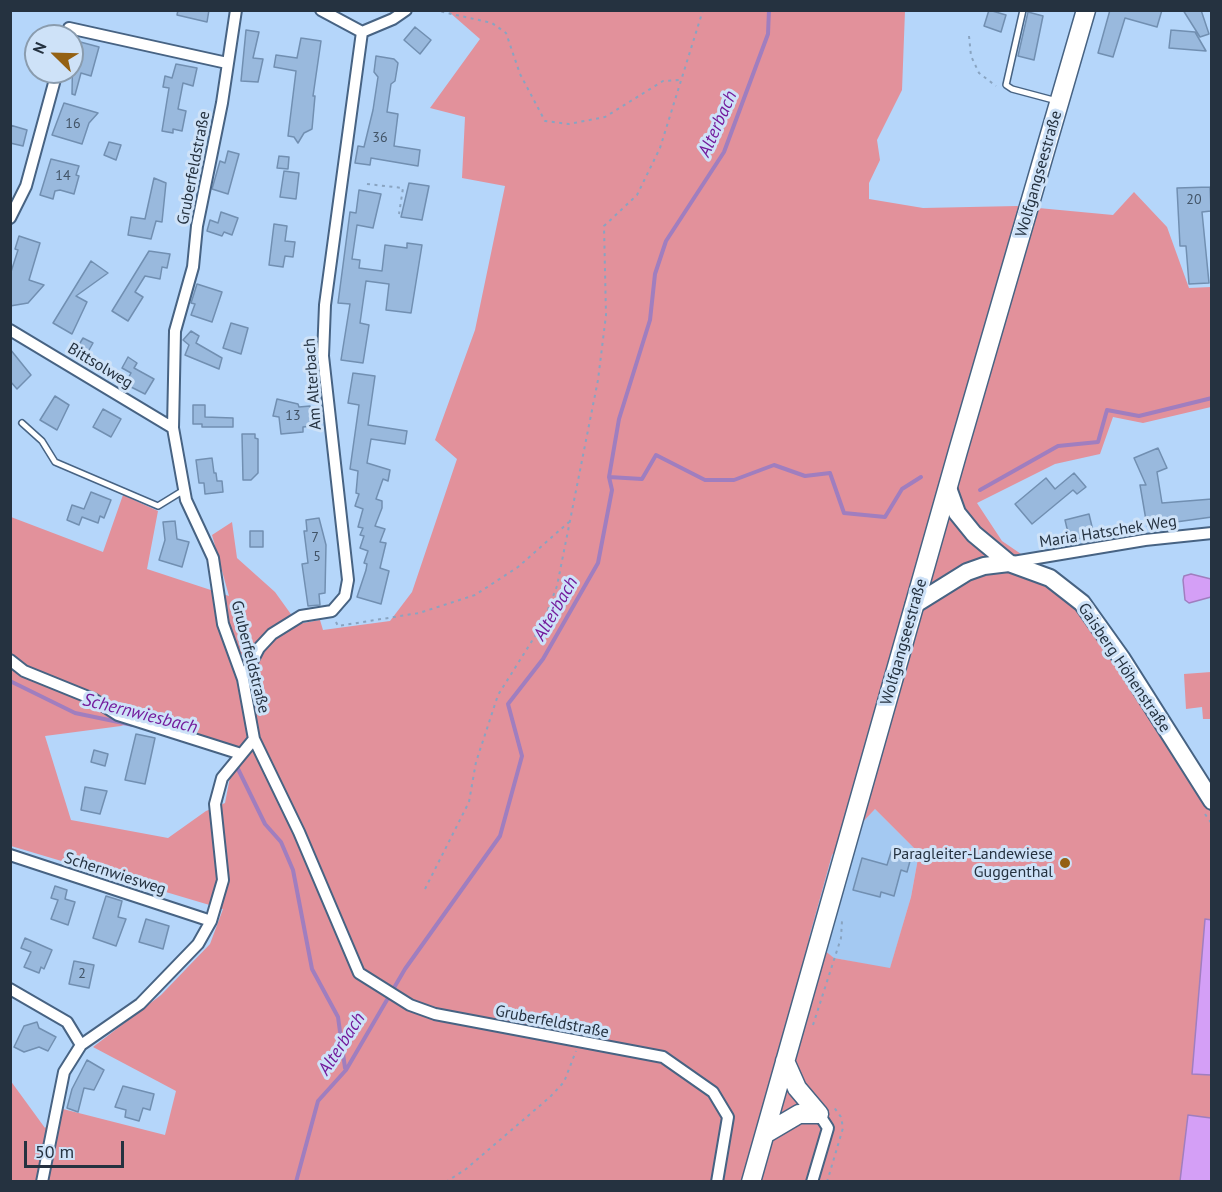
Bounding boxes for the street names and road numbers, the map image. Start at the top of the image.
street label: Gruberfeldstraße [174,109,214,227]
street label: Wolfgangseestraße [1012,109,1066,239]
street label: Am Alterbach [300,337,326,431]
street label: Bittsolweg [64,339,136,393]
street label: Maria Hatschek Weg [1038,512,1178,552]
street label: Wolfgangseestraße [877,577,931,707]
street label: Gruberfeldstraße [227,599,273,715]
street label: Gaisberg Höhenstraße [1074,600,1174,736]
street label: Schernwiesweg [62,849,168,899]
street label: Gruberfeldstraße [493,1002,611,1042]

